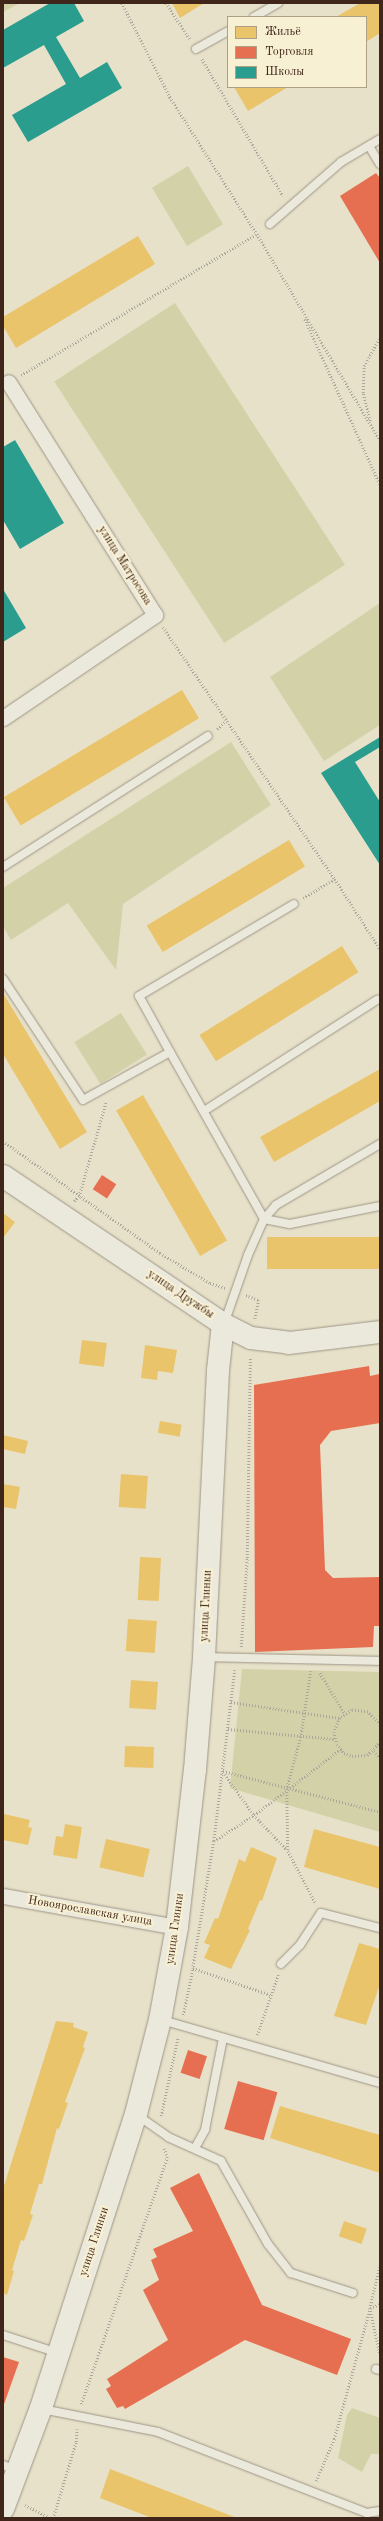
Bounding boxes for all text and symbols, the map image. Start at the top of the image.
legend [227,16,367,88]
text: Жильё [265,26,301,38]
text: Торговля [265,46,314,58]
text: Школы [265,66,304,78]
street label: улица Матросова [94,524,154,608]
street label: улица Дружбы [144,1267,216,1323]
street label: улица Глинки [198,1570,216,1642]
street label: улица Глинки [164,1892,188,1966]
street label: Новоярославская улица [27,1894,153,1930]
street label: улица Глинки [77,2205,113,2279]

